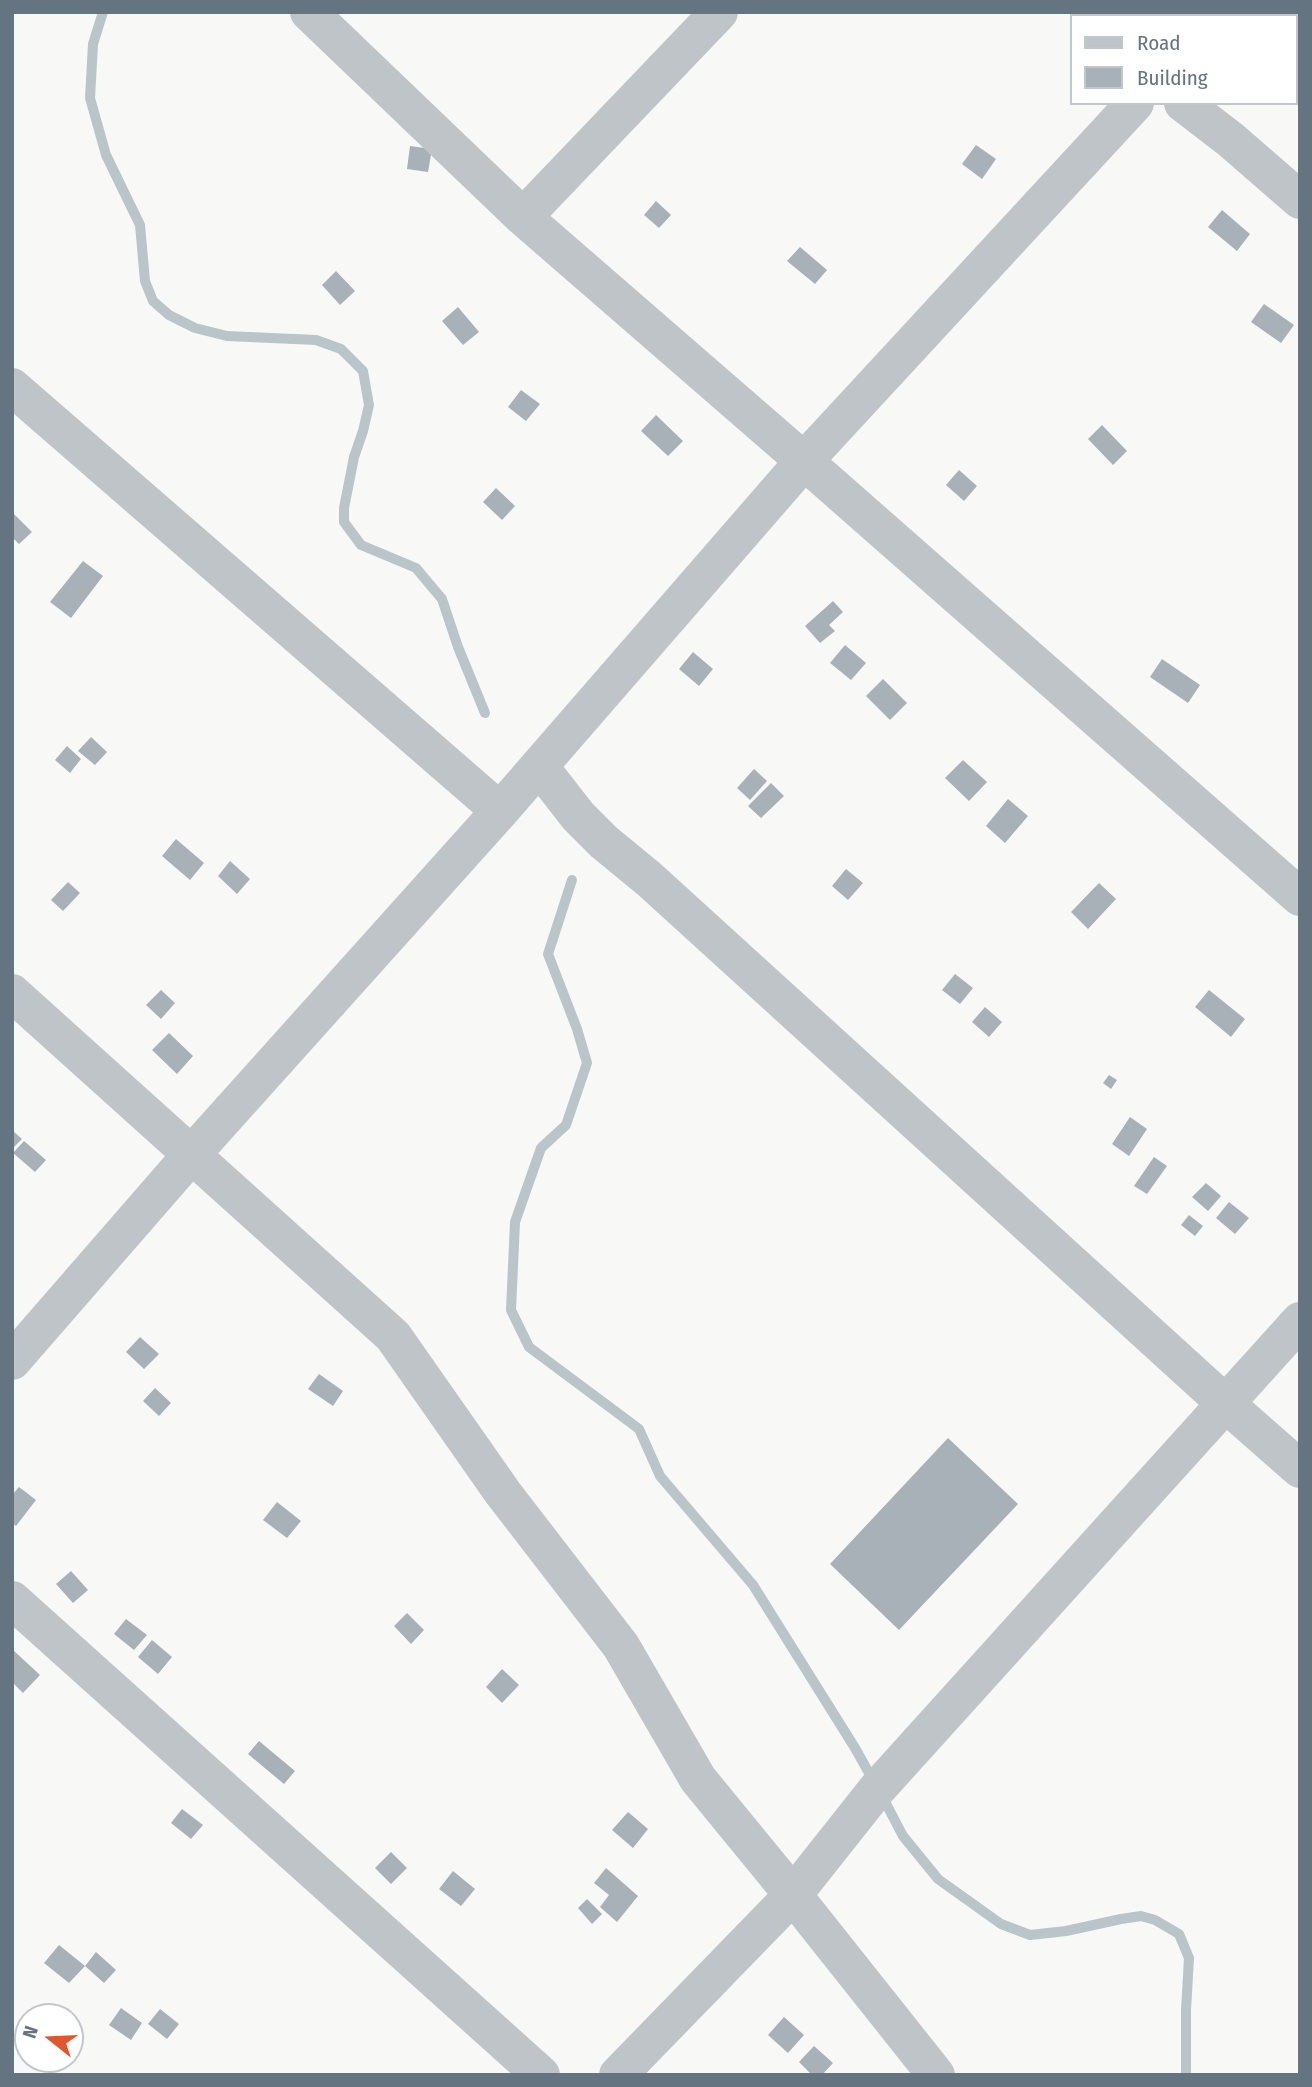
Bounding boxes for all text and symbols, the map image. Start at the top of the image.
legend [1070,14,1298,105]
text: Road [1137,30,1181,56]
text: Building [1137,65,1208,91]
north arrow [14,2003,84,2073]
text: N [18,2023,43,2041]

